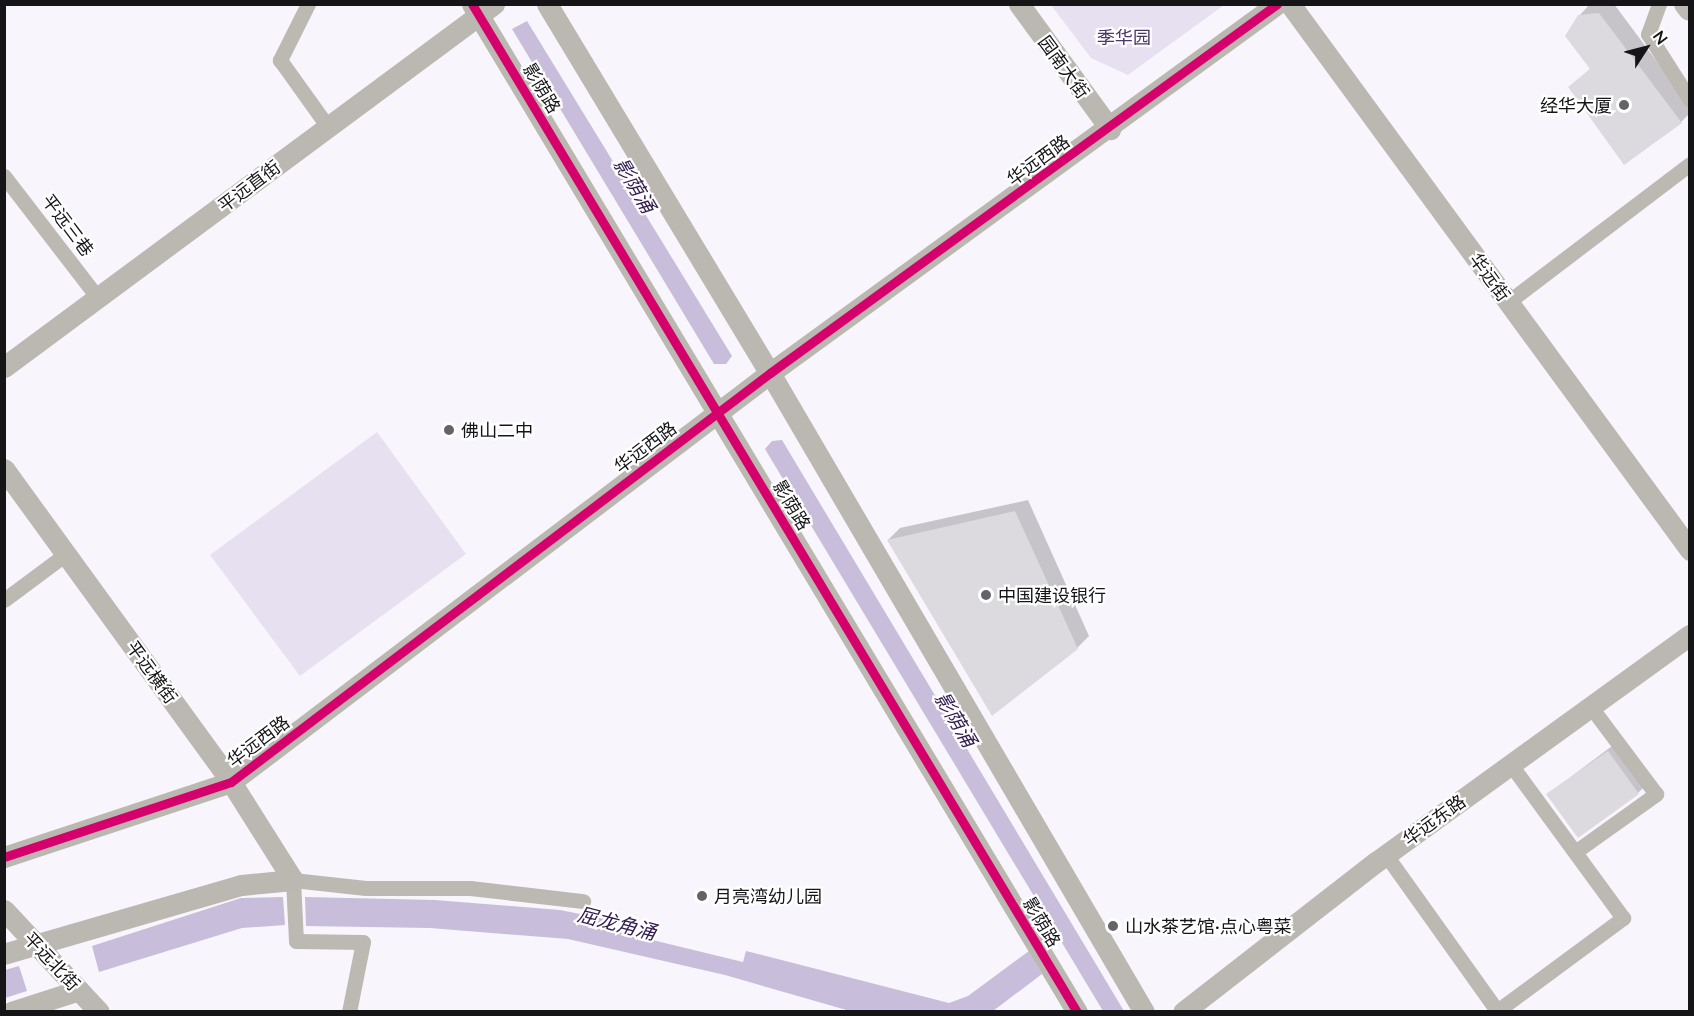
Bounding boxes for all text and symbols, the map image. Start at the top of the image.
north arrow [1616,18,1676,78]
park label: 季华园 [1097,26,1151,48]
text: N [1650,27,1672,48]
street label: 园南大街 [1034,32,1094,102]
street label: 影荫路 [519,59,565,117]
place label: 经华大厦 [1540,94,1612,116]
marker: 经华大厦 [1617,98,1631,112]
street label: 华远西路 [1003,130,1073,190]
water label: 影荫涌 [609,153,661,217]
street label: 平远直街 [214,156,284,216]
street label: 平远三巷 [38,190,98,260]
street label: 华远街 [1465,249,1515,305]
street label: 华远西路 [610,417,680,477]
place label: 佛山二中 [461,419,533,441]
marker: 佛山二中 [442,423,456,437]
street label: 影荫路 [769,476,815,534]
place label: 中国建设银行 [998,584,1106,606]
marker: 中国建设银行 [979,588,993,602]
street label: 平远横街 [122,637,182,707]
water label: 影荫涌 [930,687,982,751]
street label: 华远西路 [223,711,293,771]
street label: 华远东路 [1399,790,1469,850]
place label: 月亮湾幼儿园 [714,885,822,907]
marker: 月亮湾幼儿园 [695,889,709,903]
street label: 影荫路 [1019,893,1065,951]
water label: 屈龙角涌 [575,902,659,944]
place label: 山水茶艺馆·点心粤菜 [1125,915,1292,937]
marker: 山水茶艺馆·点心粤菜 [1106,919,1120,933]
street label: 平远北街 [20,927,84,995]

